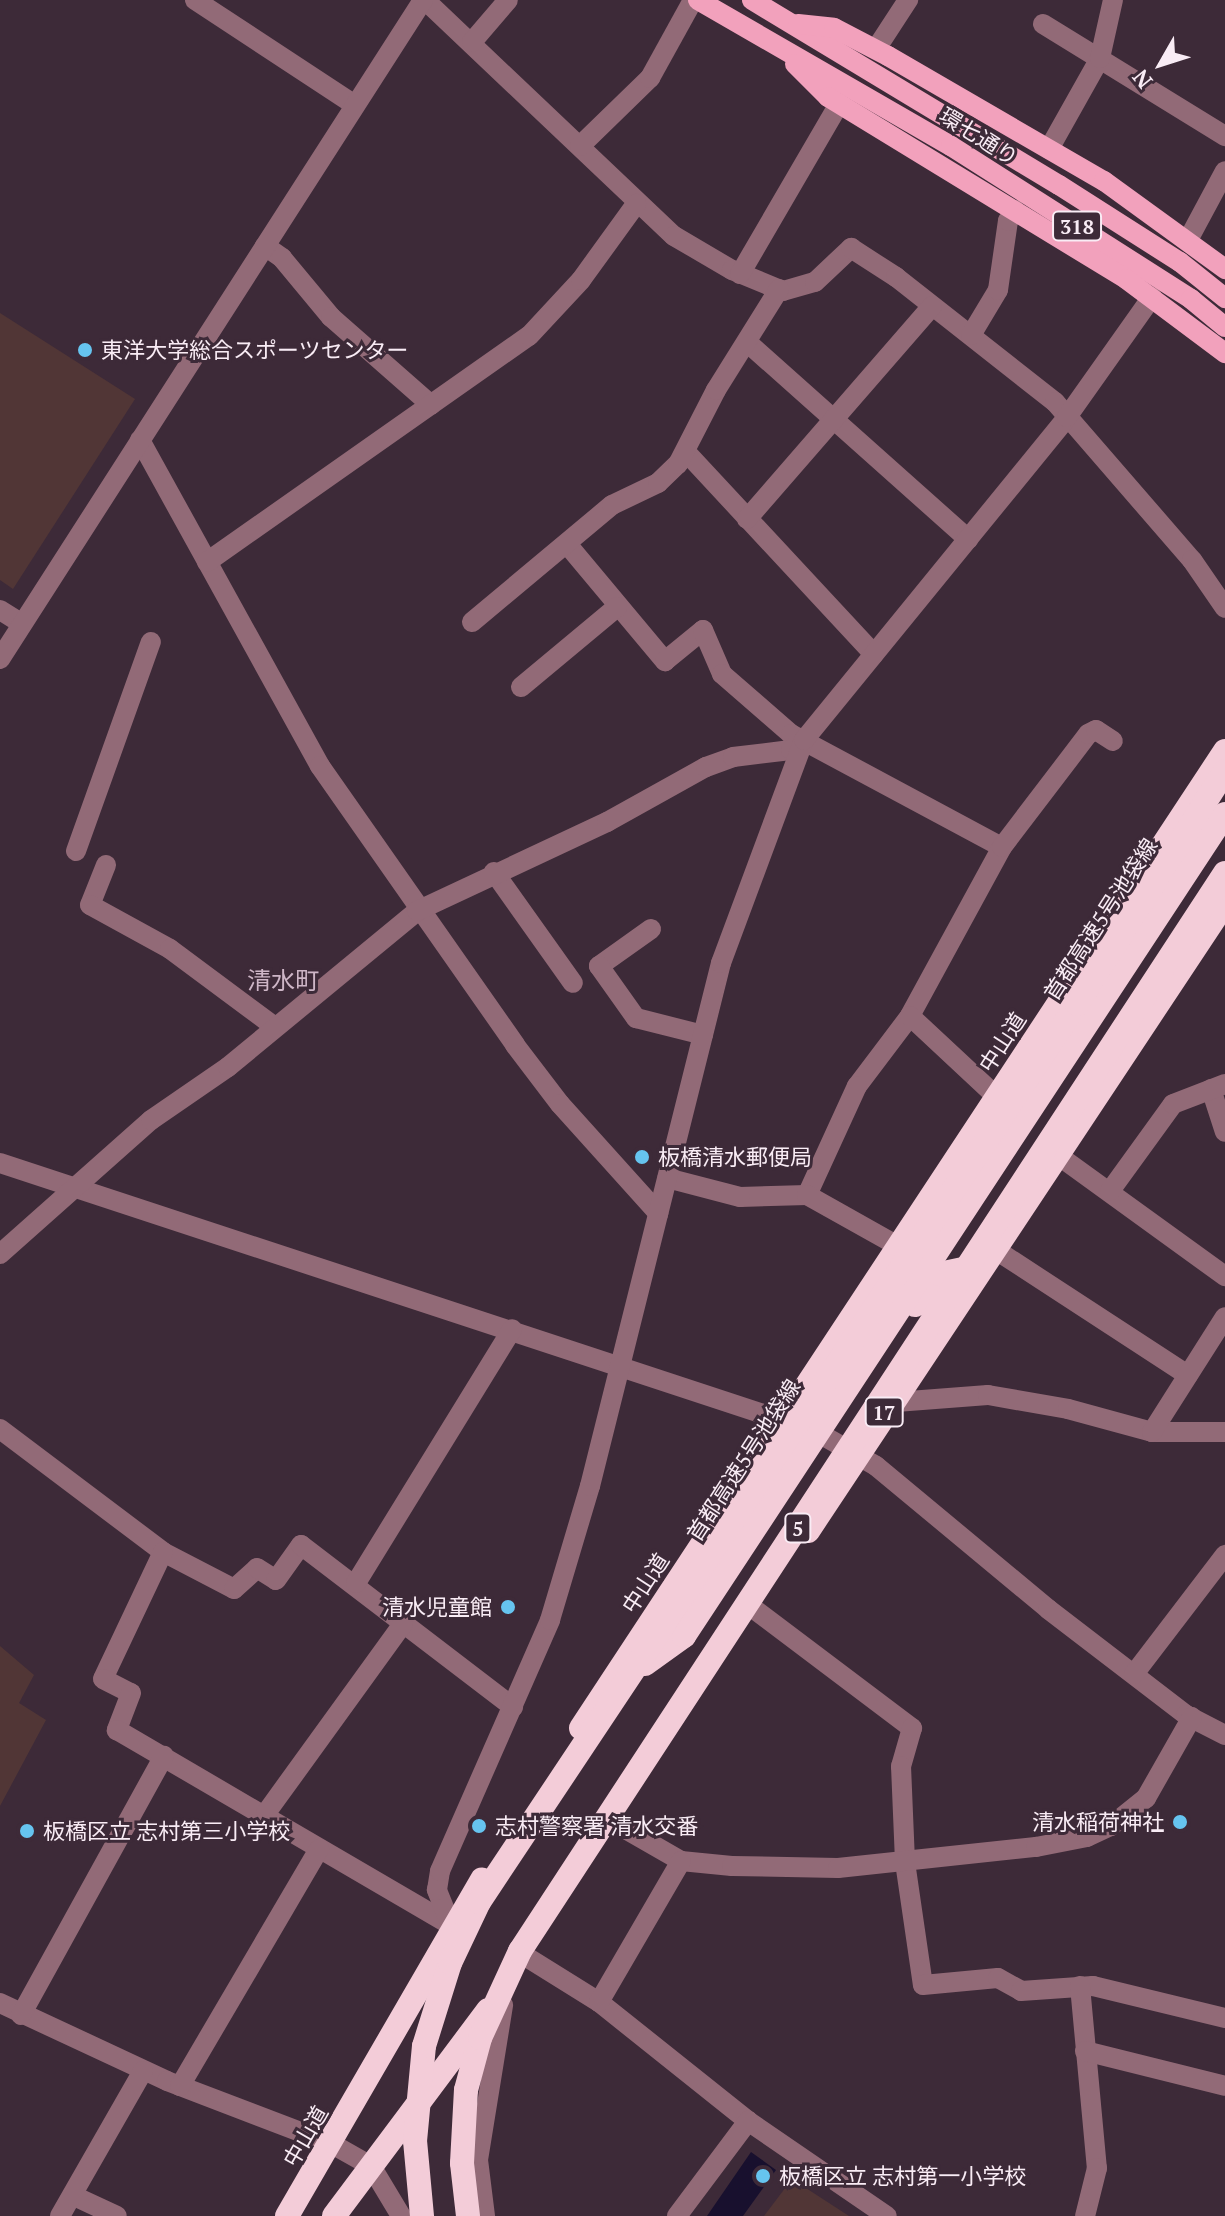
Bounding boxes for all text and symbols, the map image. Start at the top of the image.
north arrow [1121,24,1201,104]
text: N [1125,64,1158,95]
street label: 環七通り [935,101,1023,171]
road number: 318 [1051,210,1103,242]
place label: 東洋大学総合スポーツセンター [101,337,409,363]
marker: 東洋大学総合スポーツセンター [76,341,94,359]
street label: 首都高速5号池袋線 [1038,833,1162,1005]
district label: 清水町 [247,967,319,995]
street label: 中山道 [973,1007,1031,1077]
place label: 板橋清水郵便局 [658,1144,812,1170]
marker: 板橋清水郵便局 [633,1148,651,1166]
street label: 首都高速5号池袋線 [681,1374,805,1546]
road number: 17 [864,1396,904,1428]
road number: 5 [784,1512,812,1544]
street label: 中山道 [616,1548,674,1618]
place label: 清水児童館 [382,1594,492,1620]
marker: 清水児童館 [499,1598,517,1616]
place label: 清水稲荷神社 [1032,1809,1164,1835]
place label: 志村警察署 清水交番 [495,1813,698,1839]
marker: 清水稲荷神社 [1171,1813,1189,1831]
marker: 志村警察署 清水交番 [470,1817,488,1835]
place label: 板橋区立 志村第三小学校 [43,1818,290,1844]
marker: 板橋区立 志村第三小学校 [18,1822,36,1840]
street label: 中山道 [277,2101,333,2171]
place label: 板橋区立 志村第一小学校 [779,2163,1026,2189]
marker: 板橋区立 志村第一小学校 [754,2167,772,2185]

